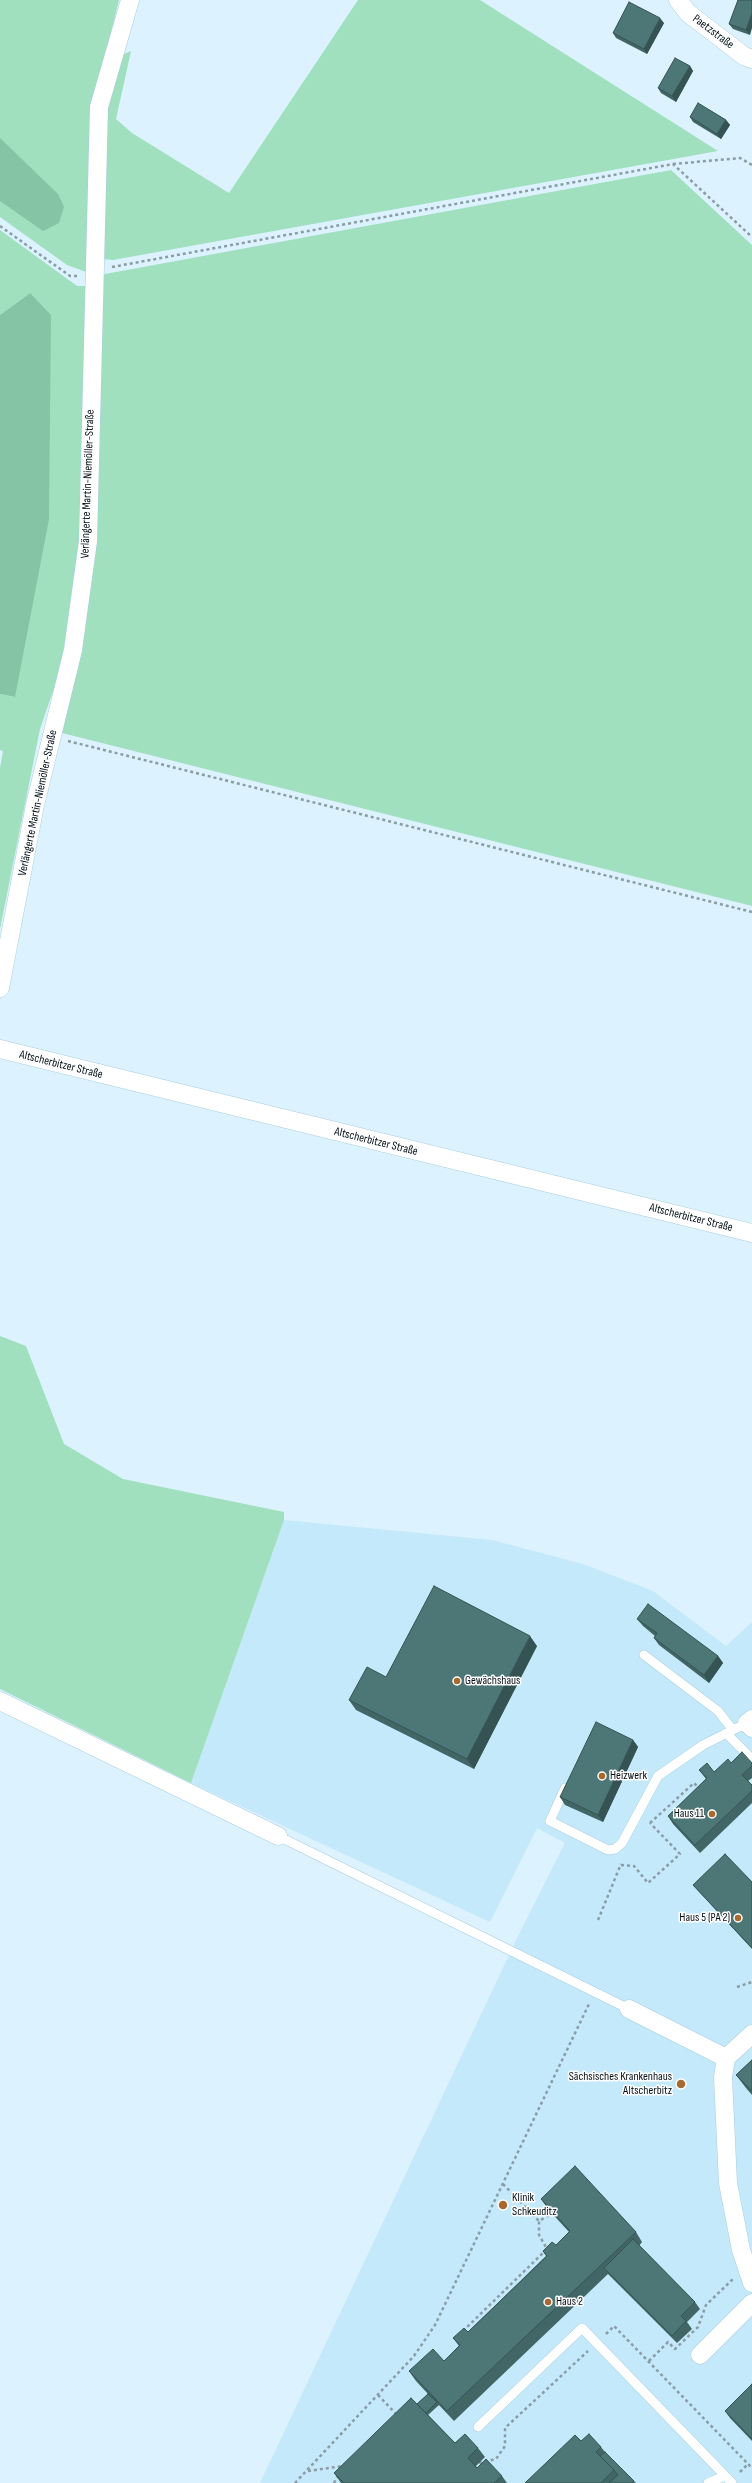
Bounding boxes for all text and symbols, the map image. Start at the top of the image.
street label: Paetzstraße [689,12,737,52]
street label: Verlängerte Martin-Niemöller-Straße [78,409,98,559]
street label: Verlängerte Martin-Niemöller-Straße [15,729,61,877]
street label: Altscherbitzer Straße [18,1048,104,1082]
street label: Altscherbitzer Straße [333,1125,419,1159]
street label: Altscherbitzer Straße [648,1201,734,1235]
place label: Gewächshaus [465,1674,520,1688]
marker: Gewächshaus [452,1676,462,1686]
place label: Heizwerk [610,1769,647,1783]
marker: Heizwerk [597,1771,607,1781]
place label: Haus 11 [674,1807,704,1821]
marker: Haus 11 [707,1809,717,1819]
place label: Haus 5 (PA 2) [679,1911,730,1925]
marker: Haus 5 (PA 2) [733,1913,743,1923]
place label: Sächsisches Krankenhaus Altscherbitz [569,2070,672,2098]
marker: Sächsisches Krankenhaus Altscherbitz [675,2078,687,2090]
place label: Klinik Schkeuditz [512,2191,557,2219]
marker: Klinik Schkeuditz [497,2199,509,2211]
place label: Haus 2 [556,2295,583,2309]
marker: Haus 2 [543,2297,553,2307]

